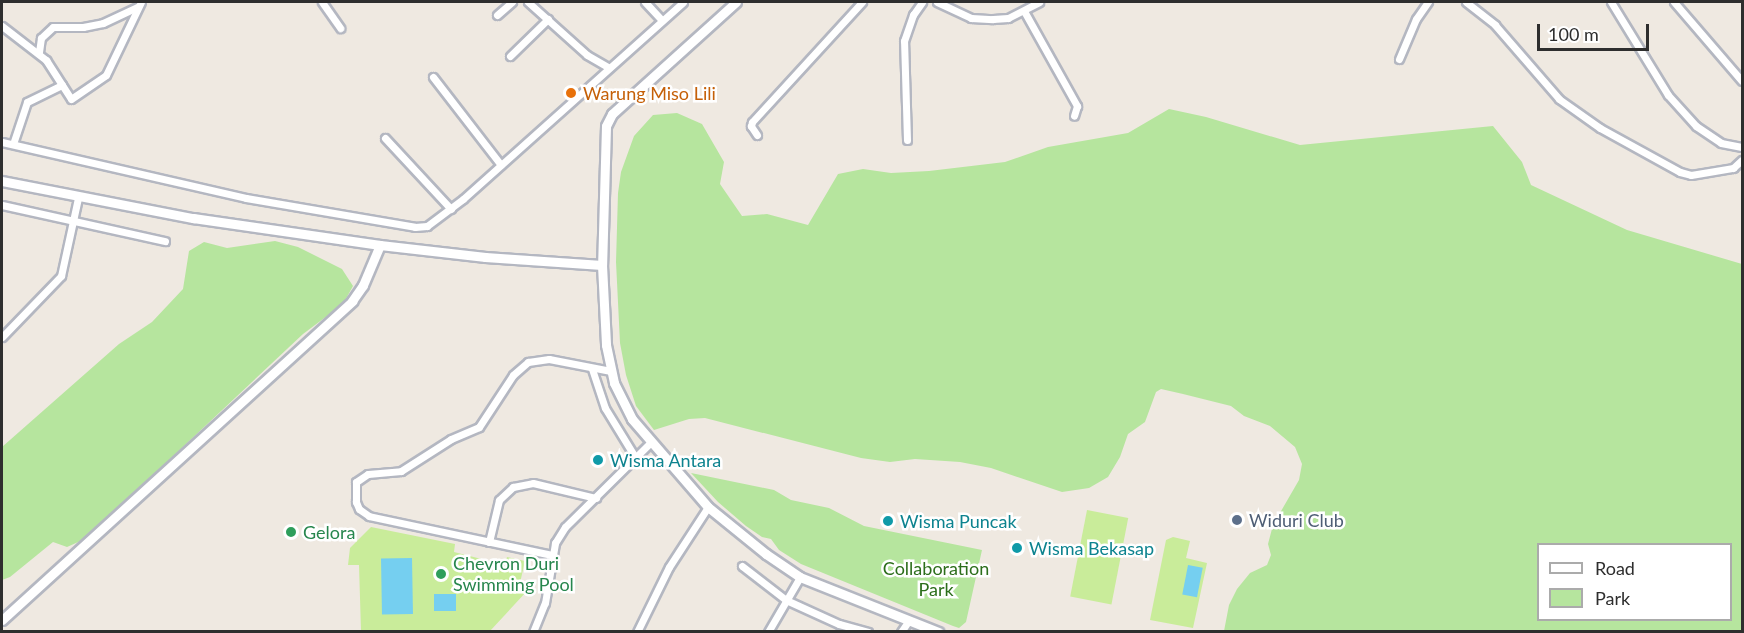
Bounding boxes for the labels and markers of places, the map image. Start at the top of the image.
place label: Warung Miso Lili [583,82,716,104]
marker: Warung Miso Lili [564,86,578,100]
place label: Wisma Antara [610,449,722,471]
marker: Wisma Antara [591,453,605,467]
place label: Widuri Club [1249,509,1344,531]
place label: Wisma Puncak [900,510,1017,532]
marker: Widuri Club [1230,513,1244,527]
marker: Wisma Puncak [881,514,895,528]
place label: Gelora [303,521,355,543]
marker: Gelora [284,525,298,539]
place label: Wisma Bekasap [1029,537,1154,559]
marker: Wisma Bekasap [1010,541,1024,555]
place label: Chevron Duri Swimming Pool [453,553,574,596]
marker: Chevron Duri Swimming Pool [434,567,448,581]

